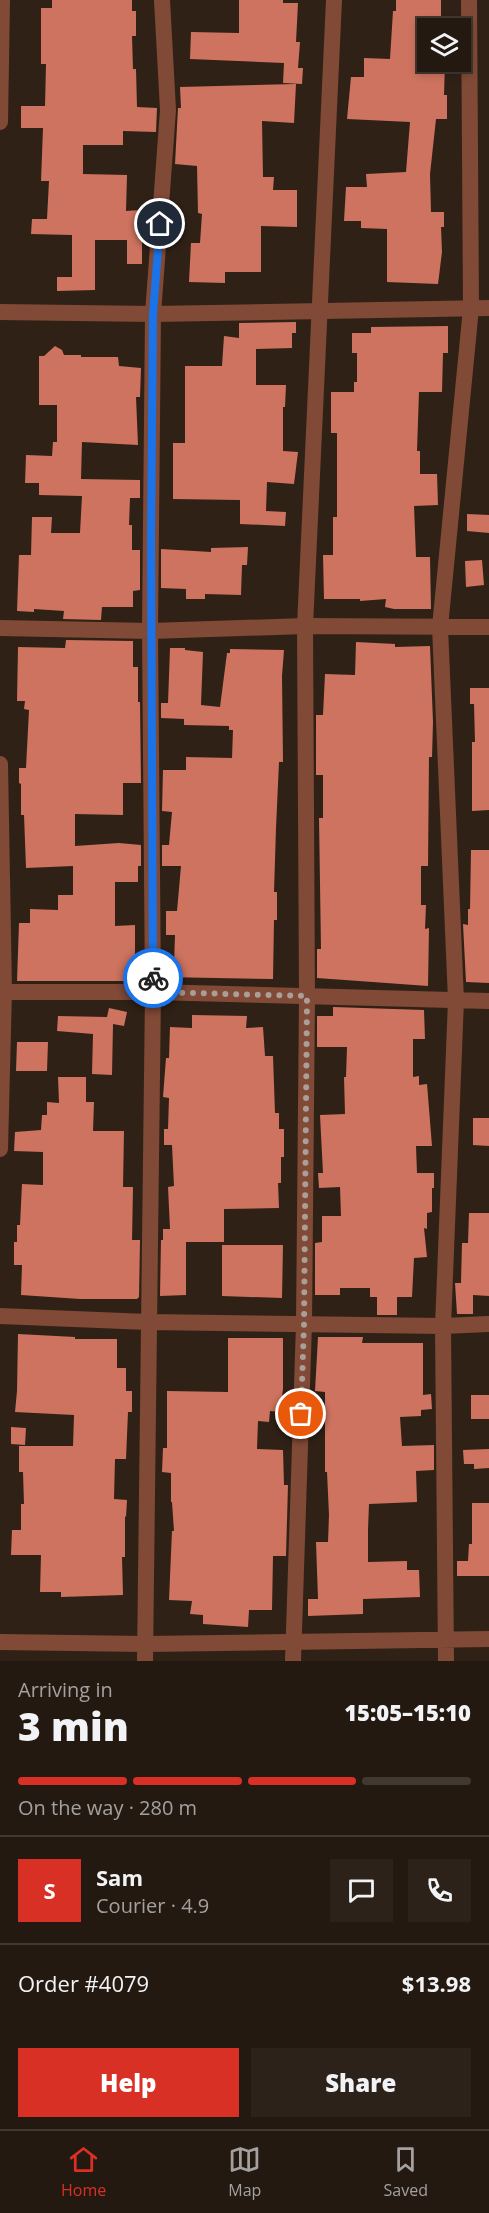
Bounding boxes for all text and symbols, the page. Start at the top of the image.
map controls [417,18,471,72]
button: layers [417,18,471,72]
pin [134,198,185,249]
icon: home [143,207,176,240]
courier [123,948,183,1008]
icon: bike [137,962,170,995]
pin [275,1388,326,1439]
icon: bag [284,1397,317,1430]
text: Arriving in [18,1676,113,1703]
text: 15:05–15:10 [344,1697,471,1727]
text: 3 min [18,1699,129,1752]
text: On the way · 280 m [18,1794,197,1821]
button: chat [330,1859,393,1922]
button: phone [408,1859,471,1922]
text: Sam [96,1862,143,1892]
text: S [43,1875,56,1905]
text: Courier · 4.9 [96,1892,209,1919]
text: Order #4079 [18,1968,149,1998]
text: $13.98 [402,1968,471,1998]
button: Help [18,2048,239,2117]
button: Share [251,2048,471,2117]
tab: Home [61,2143,106,2201]
tab: Map [228,2143,261,2201]
tab: Saved [383,2143,428,2201]

